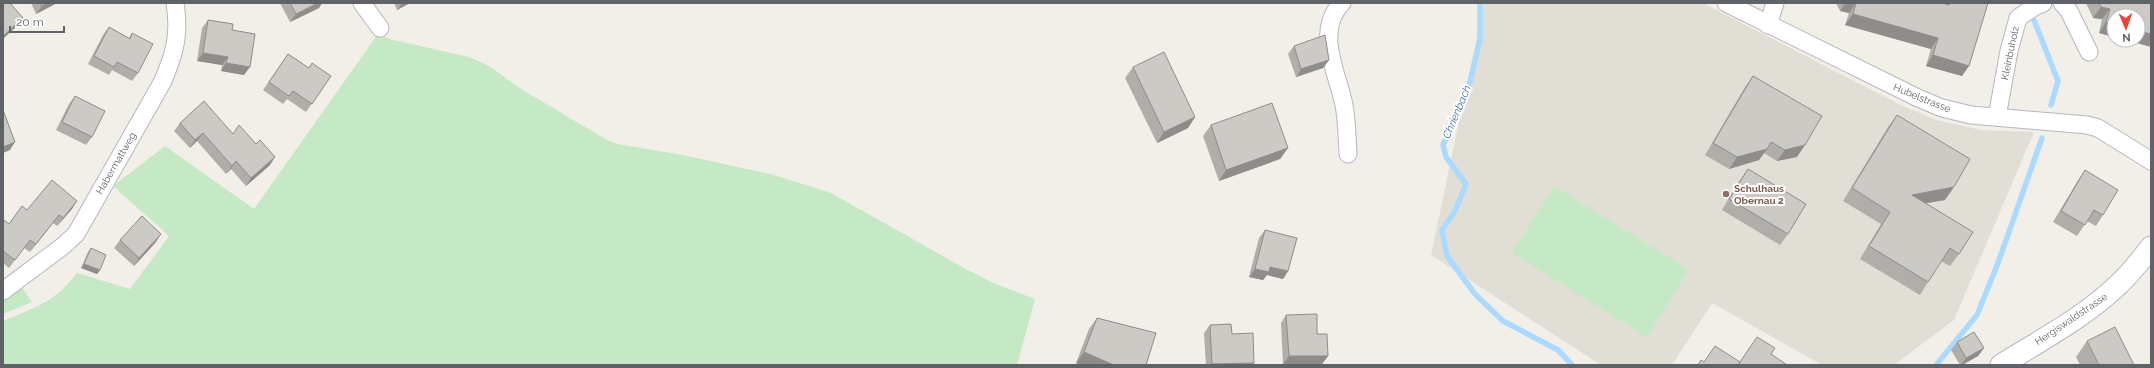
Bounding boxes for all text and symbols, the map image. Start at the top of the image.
scale bar [10,8,64,34]
north arrow [2106,8,2146,48]
text: 20 m [16,15,44,29]
street label: Kleinbuholz [1999,25,2021,81]
text: N [2122,31,2131,44]
street label: Hubelstrasse [1892,82,1952,115]
water label: Chrienbach [1440,83,1474,141]
street label: Habermattweg [94,130,138,196]
place label: Schulhaus Obernau 2 [1734,183,1784,206]
marker: Schulhaus Obernau 2 [1721,189,1731,199]
street label: Hergiswaldstrasse [2033,291,2109,347]

